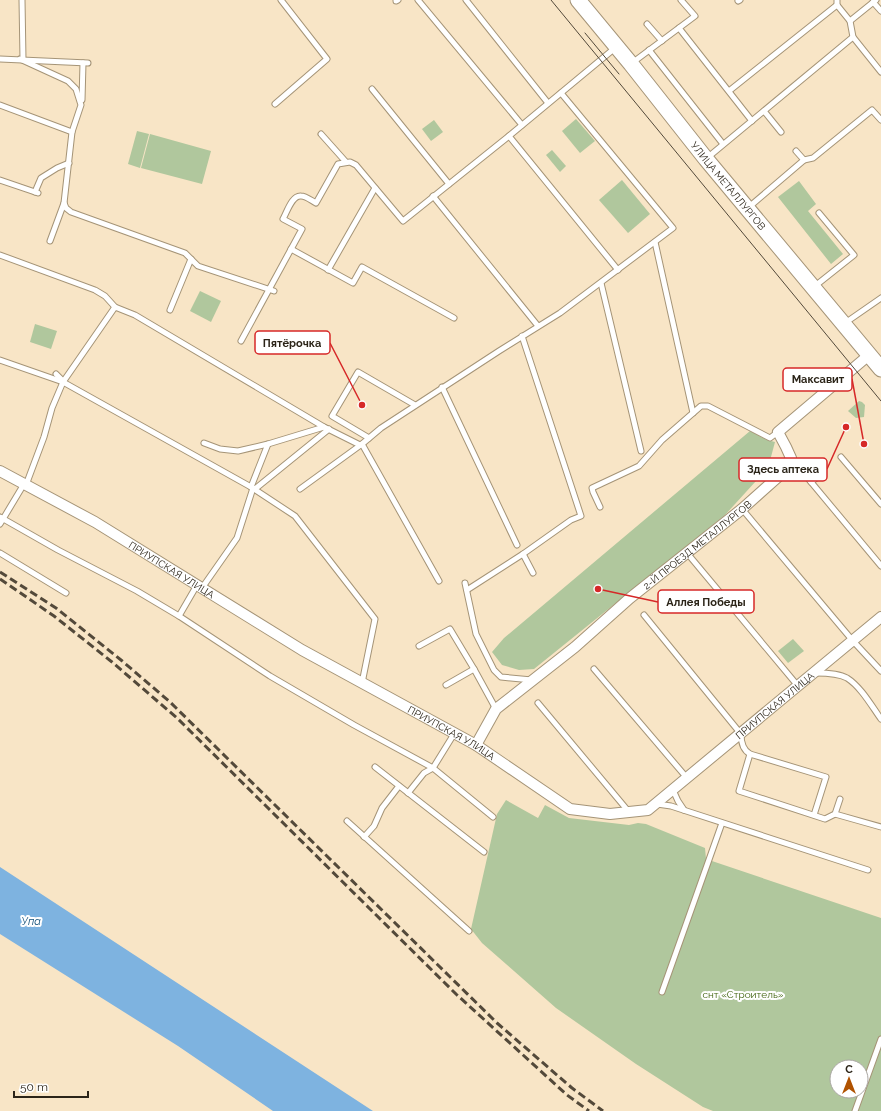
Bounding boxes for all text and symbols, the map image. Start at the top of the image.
street label: УЛИЦА МЕТАЛЛУРГОВ [689,139,768,232]
callout: Пятёрочка [255,331,330,354]
text: Пятёрочка [263,337,321,350]
callout: Максавит [783,368,852,391]
text: Максавит [792,373,845,386]
callout: Здесь аптека [739,458,827,481]
text: Здесь аптека [747,463,819,476]
street label: 2-Й ПРОЕЗД МЕТАЛЛУРГОВ [641,498,754,591]
street label: ПРИУПСКАЯ УЛИЦА [127,539,217,600]
callout: Аллея Победы [658,590,754,613]
text: Аллея Победы [666,596,746,609]
street label: ПРИУПСКАЯ УЛИЦА [733,669,816,741]
street label: ПРИУПСКАЯ УЛИЦА [406,703,497,762]
water label: Упа [21,915,41,928]
park label: снт «Строитель» [703,989,784,1000]
north arrow [829,1059,869,1099]
text: С [845,1063,853,1076]
scale bar [14,1073,88,1099]
text: 50 m [20,1080,48,1094]

